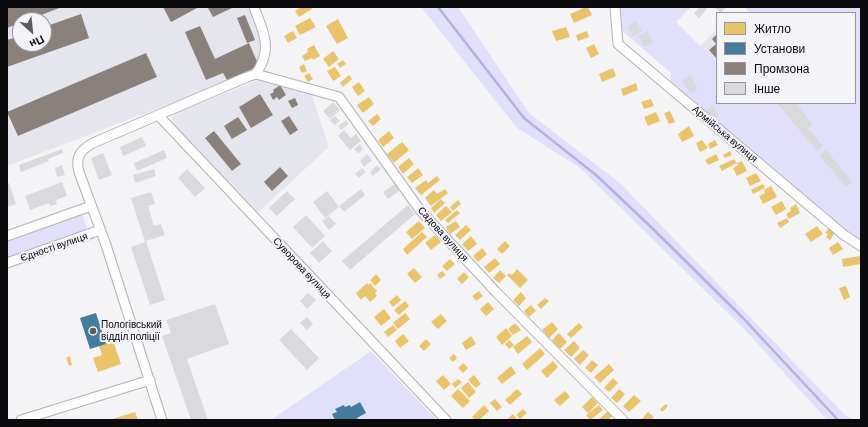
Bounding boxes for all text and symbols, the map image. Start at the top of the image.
north arrow [12,12,52,52]
legend [716,12,856,104]
text: Житло [754,21,791,35]
text: Пн [28,33,47,51]
text: Установи [754,41,805,55]
text: Промзона [754,61,809,75]
text: Інше [754,81,780,95]
street label: Армійська вулиця [690,103,760,165]
street label: Садова вулиця [415,204,471,264]
street label: Єдності вулиця [19,230,89,264]
street label: Суворова вулиця [271,235,333,301]
place label: Пологівський відділ поліції [101,319,162,342]
marker: Пологівський відділ поліції [88,326,98,336]

